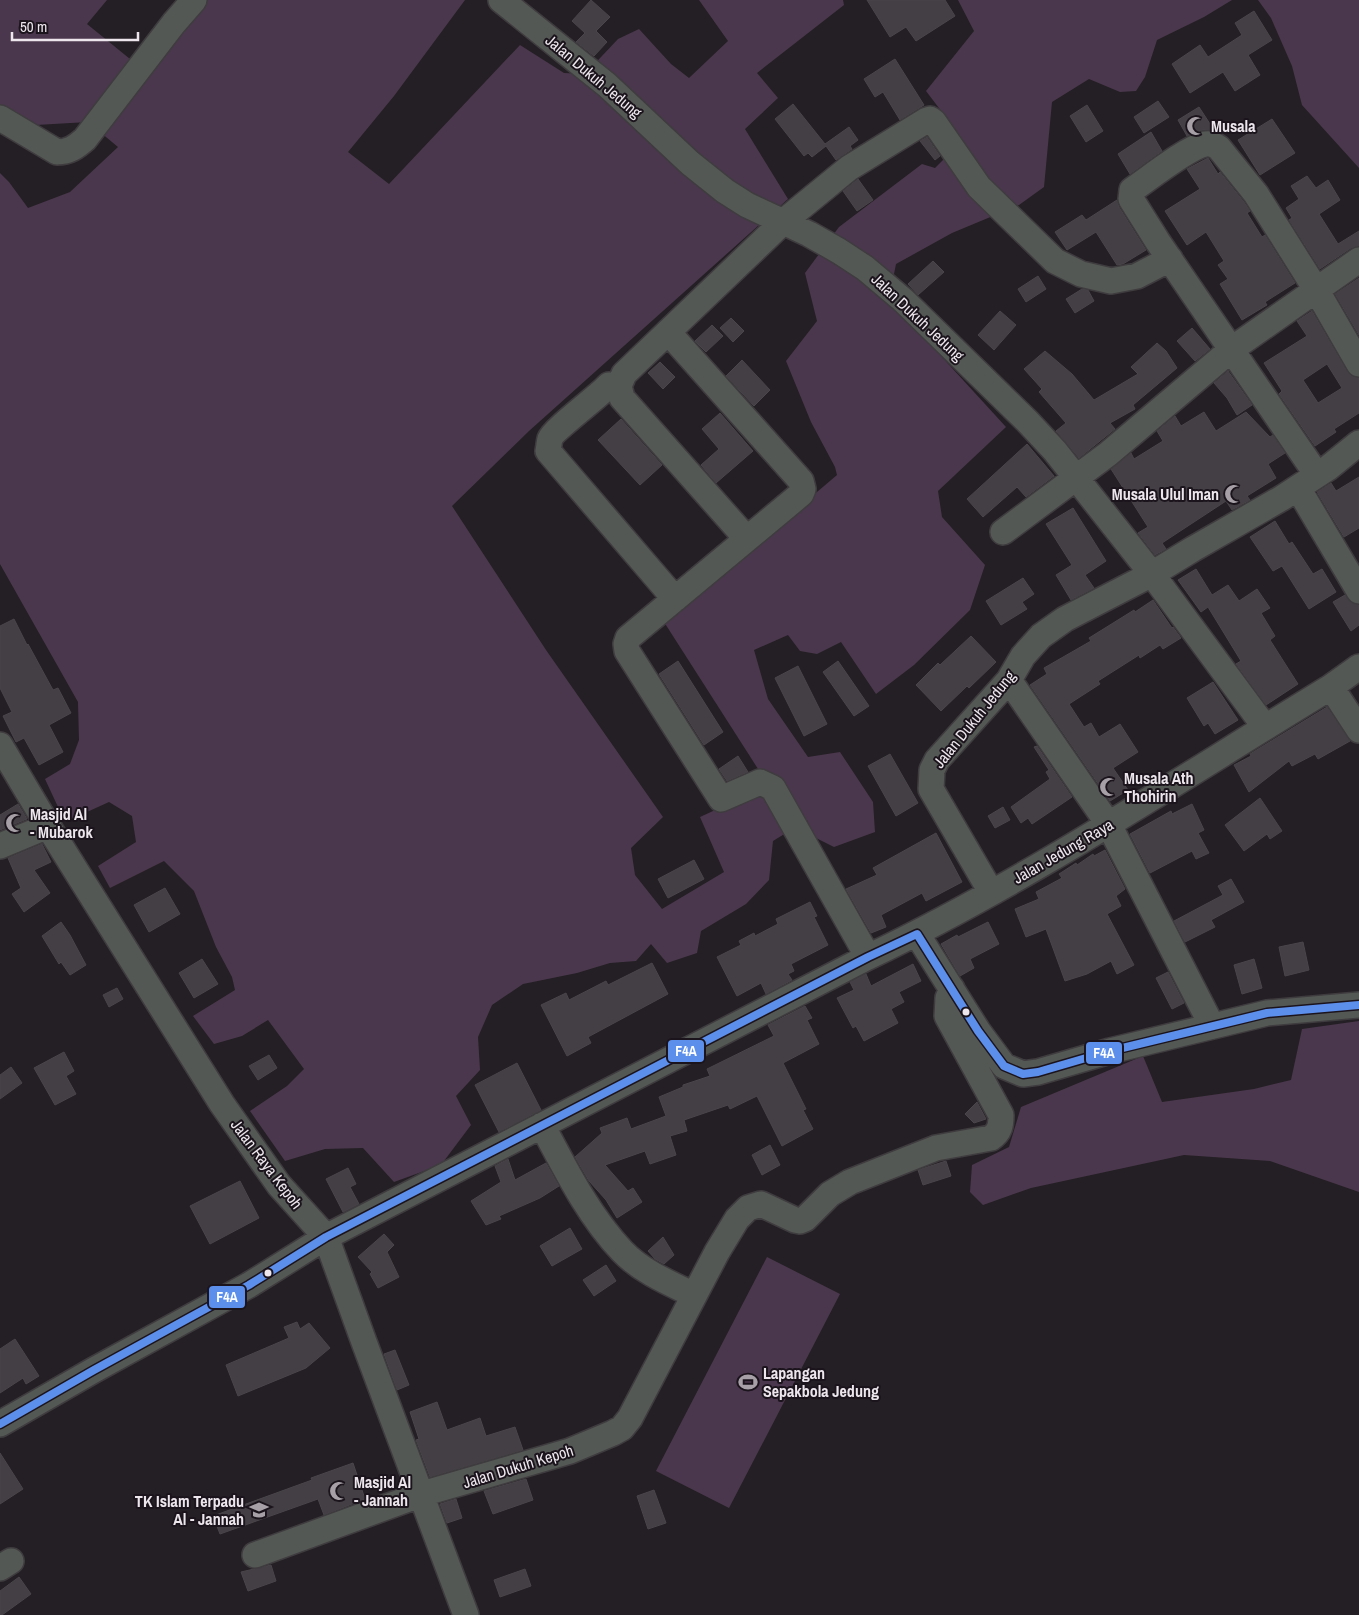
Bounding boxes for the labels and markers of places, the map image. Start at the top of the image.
mosque icon: Musala [1185,115,1207,137]
place label: Musala [1211,115,1256,137]
place label: Musala Ulul Iman [1112,483,1219,505]
mosque icon: Musala Ulul Iman [1223,483,1245,505]
place label: Musala Ath Thohirin [1124,767,1194,807]
mosque icon: Musala Ath Thohirin [1098,776,1120,798]
place label: Masjid Al - Mubarok [30,803,93,843]
mosque icon: Masjid Al - Mubarok [4,812,26,834]
unlabelled marker [961,1007,971,1017]
unlabelled marker [263,1268,273,1278]
place label: Lapangan Sepakbola Jedung [763,1362,879,1402]
sports icon: Lapangan Sepakbola Jedung [737,1371,759,1393]
place label: Masjid Al - Jannah [354,1471,411,1511]
mosque icon: Masjid Al - Jannah [328,1480,350,1502]
place label: TK Islam Terpadu Al - Jannah [135,1490,244,1530]
school or university icon: TK Islam Terpadu Al - Jannah [248,1499,270,1521]

